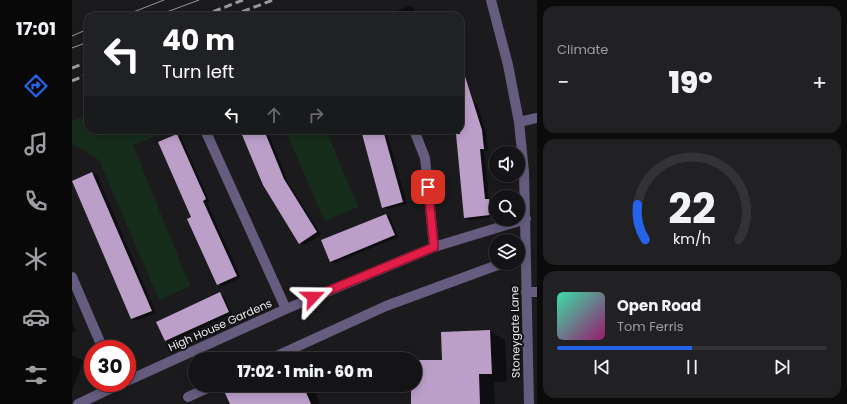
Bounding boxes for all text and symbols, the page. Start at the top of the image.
text: 17:01 [16,16,56,41]
text: 40 m [162,21,235,60]
icon: left [96,28,148,80]
text: Climate [557,40,608,59]
text: Turn left [162,59,234,84]
text: 19° [668,61,713,104]
text: − [557,67,569,98]
text: + [812,67,827,98]
icon: directions [22,72,50,100]
icon: left [221,104,243,126]
icon: ahead [263,104,285,126]
icon: right [305,104,327,126]
icon: music [22,130,50,158]
map controls [489,146,525,270]
button: sound [489,146,525,182]
pin [411,170,445,204]
icon: arrive [417,176,439,198]
text: 22 [668,179,716,238]
icon: phone [22,187,50,215]
button: search [489,190,525,226]
text: km/h [673,229,711,249]
button: layers [489,234,525,270]
icon: climate [22,245,50,273]
position arrow [292,276,334,318]
street label: Stoneygate Lane [506,286,524,378]
street label: High House Gardens [166,295,275,355]
text: Open Road [617,295,701,316]
icon: car [22,303,50,331]
text: Tom Ferris [617,317,684,336]
speed limit sign: 30 [84,340,136,392]
icon: previous [591,356,613,378]
icon: pause [681,356,703,378]
icon: next [771,356,793,378]
icon: filters [22,361,50,389]
text: 17:02 · 1 min · 60 m [237,361,373,382]

